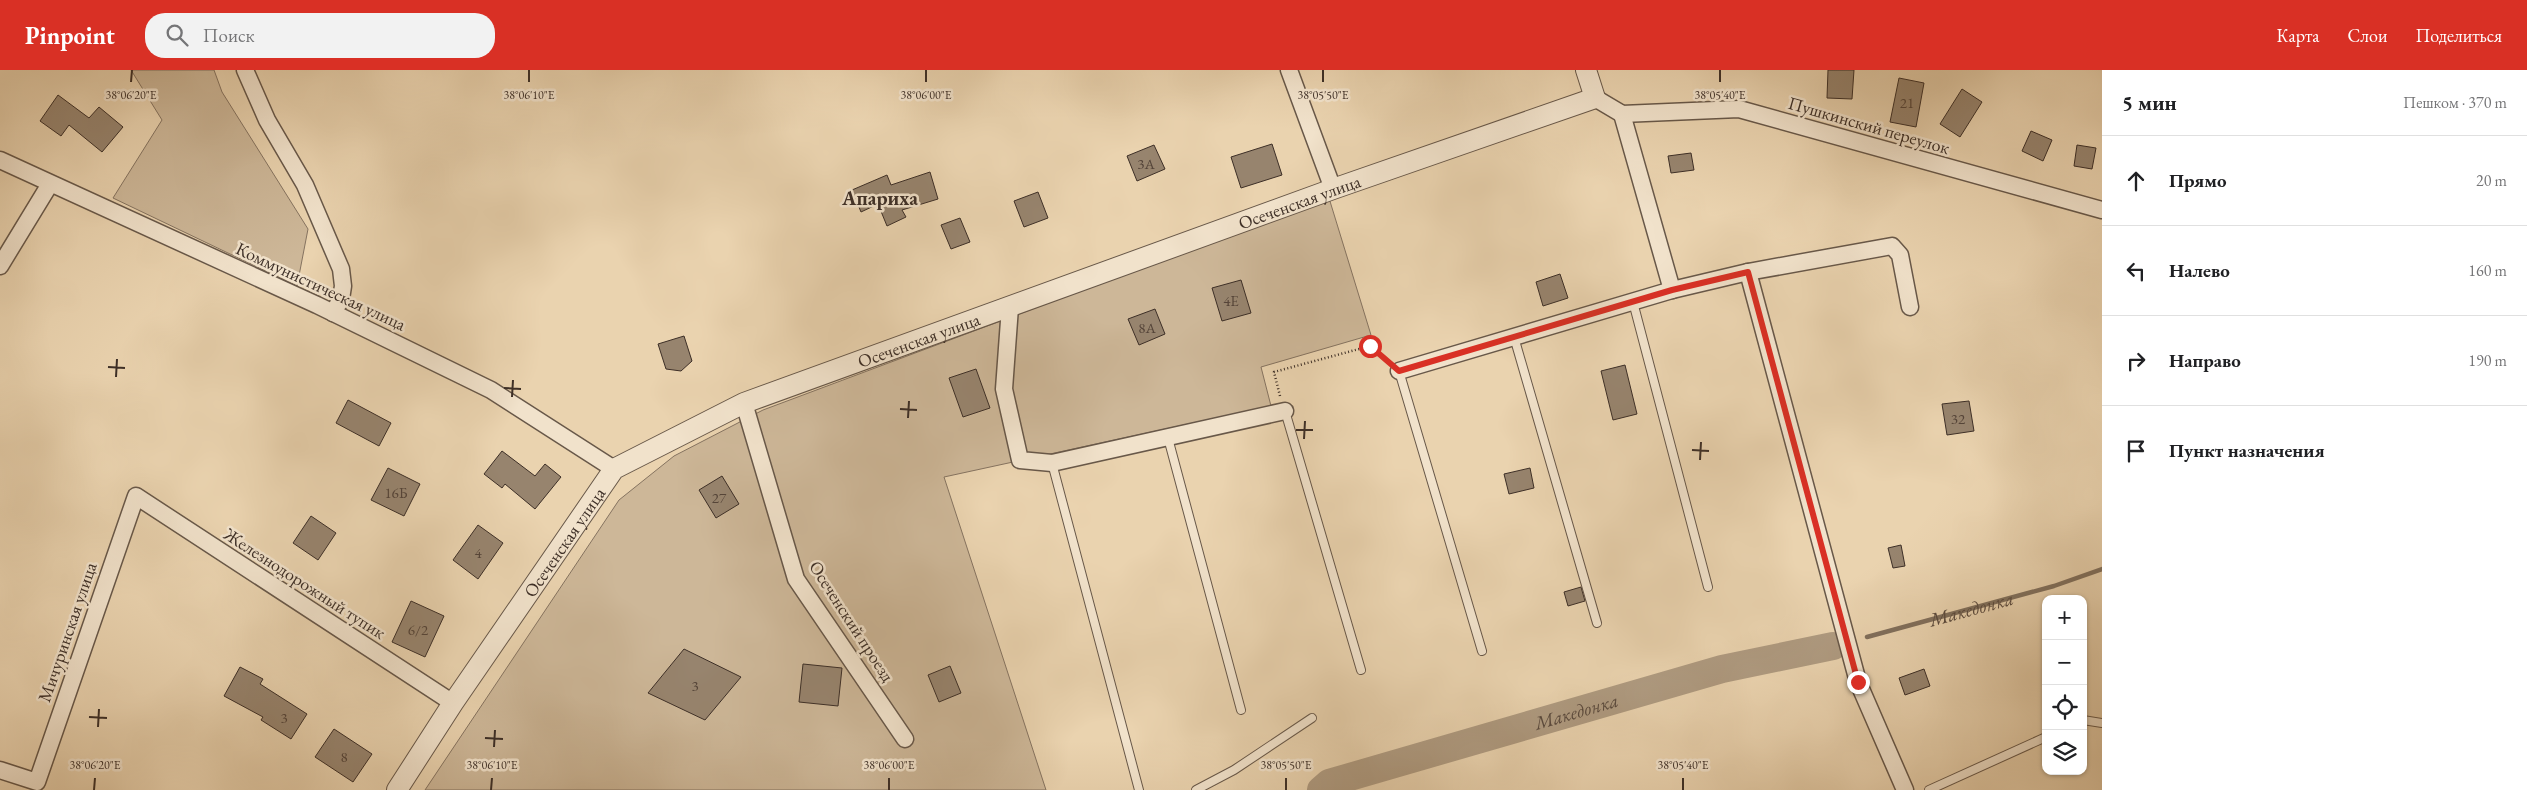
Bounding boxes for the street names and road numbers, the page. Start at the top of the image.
street label: Пушкинский переулок [1786,91,1953,159]
street label: Осеченская улица [1235,169,1364,234]
street label: Коммунистическая улица [232,237,410,336]
street label: Осеченская улица [854,307,984,372]
street label: Осеченская улица [518,482,610,601]
street label: Железнодорожный тупик [219,522,390,644]
street label: Осеченский проезд [804,556,900,686]
street label: Мичуринская улица [32,558,102,705]

